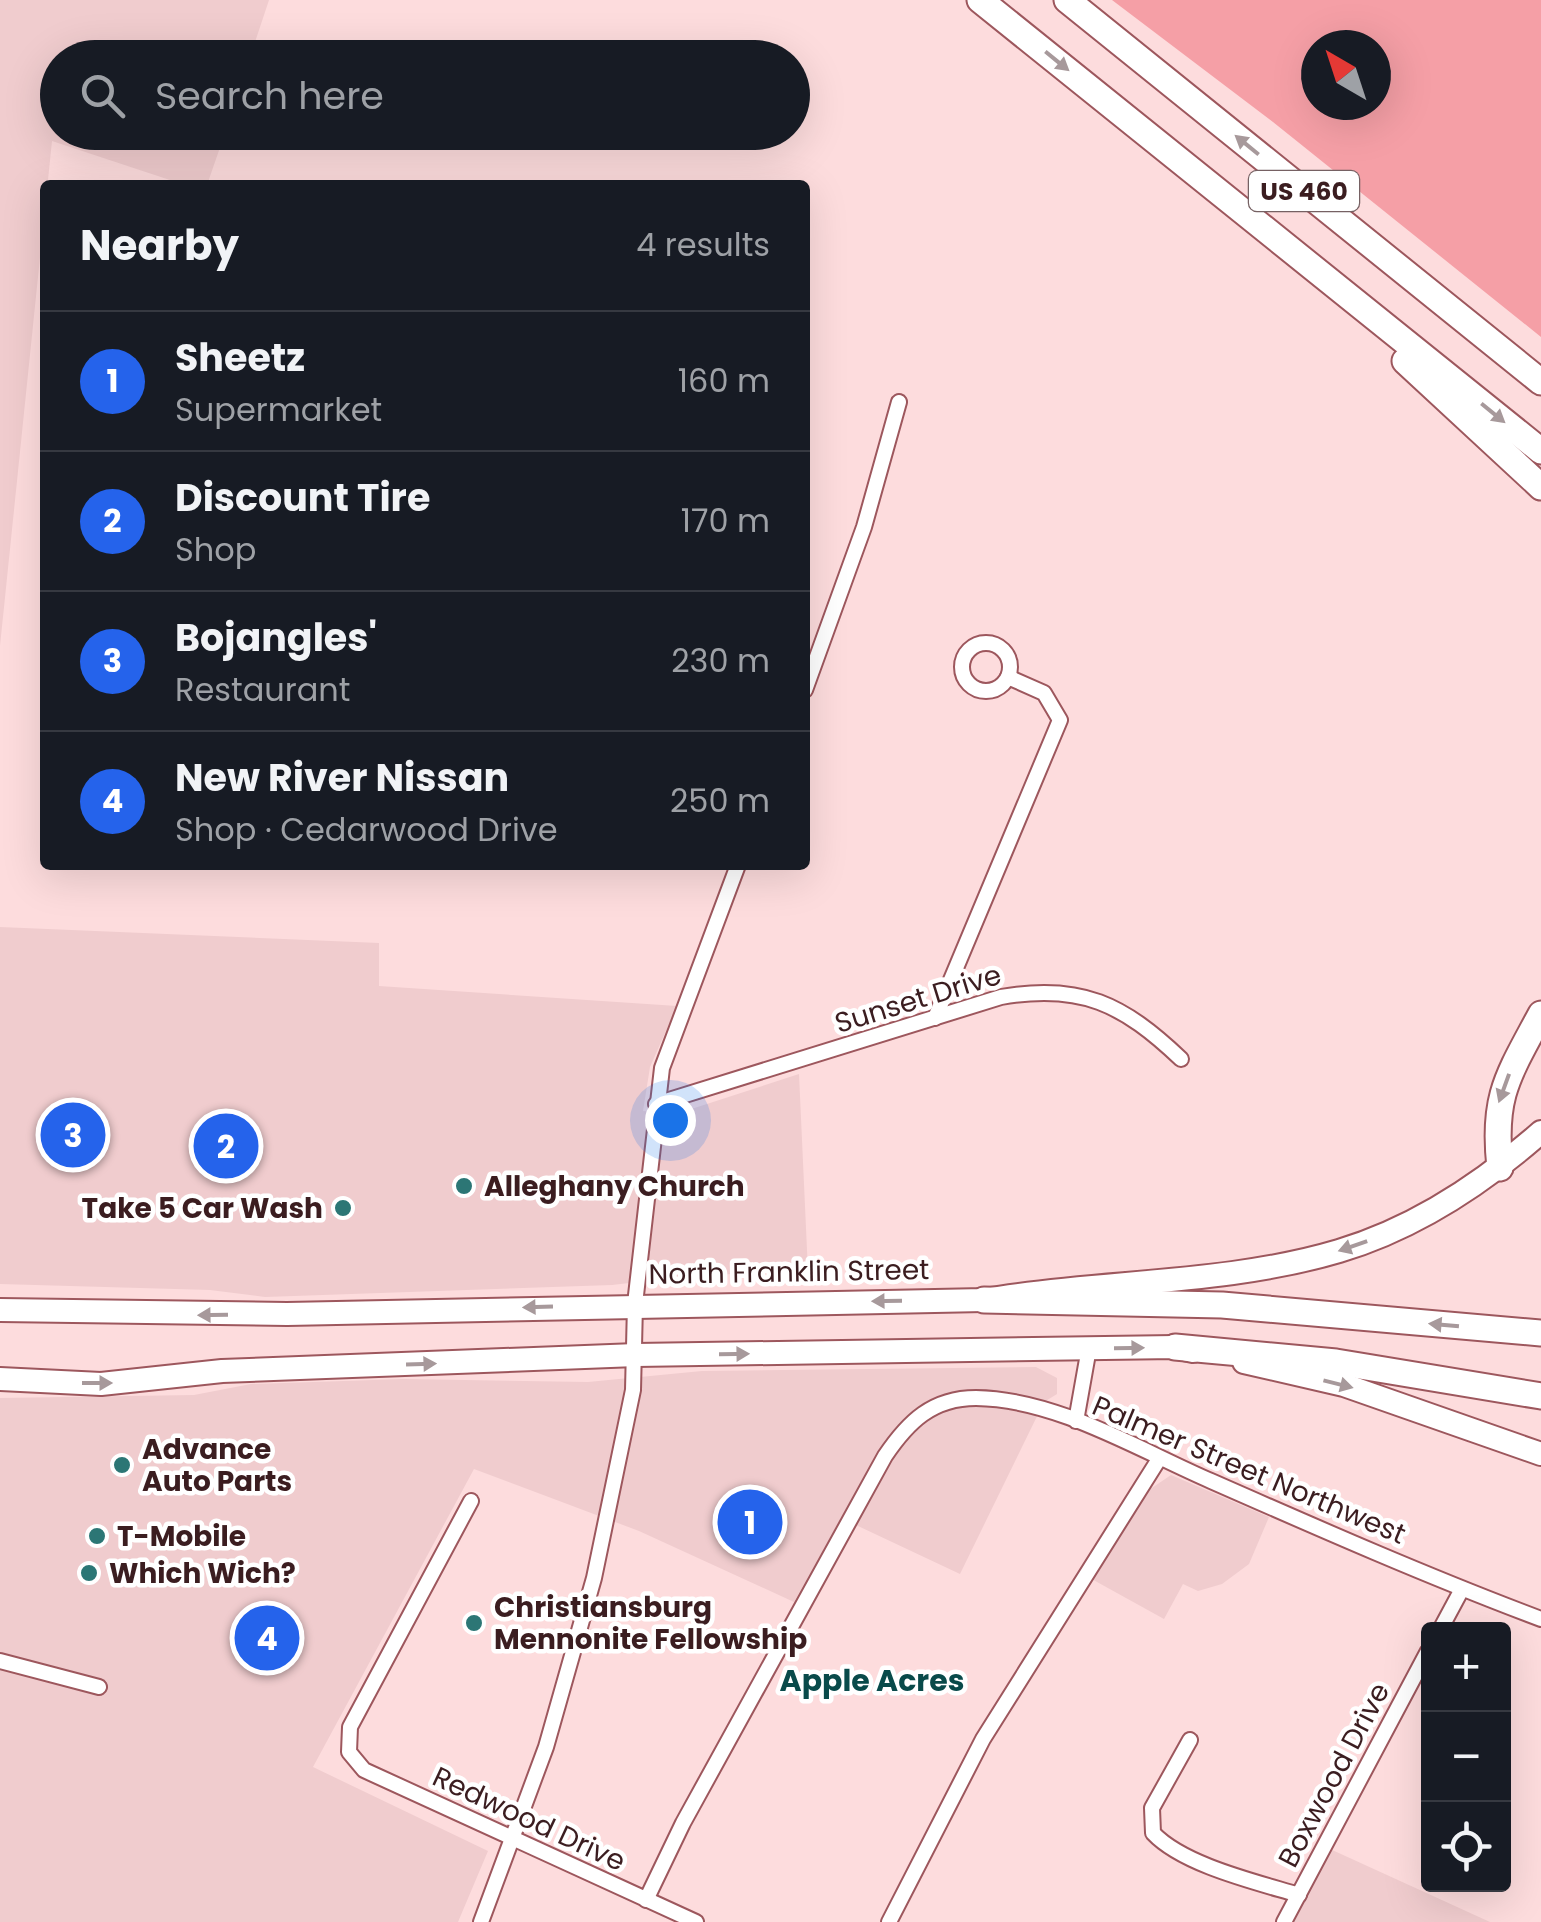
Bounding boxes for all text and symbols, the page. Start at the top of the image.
north arrow [1301,30,1391,120]
search box [40,40,810,150]
one-way arrow [1044,50,1069,71]
icon: search [75,68,130,123]
text: Search here [155,69,384,122]
one-way arrow [1234,135,1260,156]
road number: US 460 [1249,171,1359,211]
text: Nearby [80,216,239,275]
text: 4 results [636,222,770,267]
text: Sheetz [175,331,305,384]
text: 1 [106,358,119,403]
text: 160 m [678,358,770,403]
text: Supermarket [175,387,382,432]
one-way arrow [1480,402,1506,423]
text: Discount Tire [175,471,430,524]
text: 2 [103,498,122,543]
text: 170 m [681,498,770,543]
text: Shop [175,527,256,572]
text: Bojangles' [175,611,377,664]
text: 3 [103,638,122,683]
text: 230 m [671,638,770,683]
text: Restaurant [175,667,350,712]
text: New River Nissan [175,751,509,804]
text: 4 [102,778,123,823]
text: 250 m [670,778,770,823]
text: Shop · Cedarwood Drive [175,807,558,852]
street label: Sunset Drive [830,955,1006,1043]
one-way arrow [1496,1073,1511,1103]
your location [645,1095,696,1146]
pin: 3 [40,1098,106,1172]
pin: 2 [194,1108,258,1184]
place label: Alleghany Church [484,1167,745,1206]
marker: Alleghany Church [453,1175,475,1197]
place label: Take 5 Car Wash [82,1189,323,1228]
marker: Take 5 Car Wash [332,1197,354,1219]
one-way arrow [1337,1239,1367,1254]
street label: North Franklin Street [648,1250,930,1294]
one-way arrow [870,1293,902,1309]
one-way arrow [521,1299,553,1315]
one-way arrow [196,1307,228,1323]
one-way arrow [1427,1316,1459,1332]
one-way arrow [1113,1339,1145,1355]
one-way arrow [718,1346,750,1362]
one-way arrow [406,1355,438,1371]
one-way arrow [82,1375,114,1391]
one-way arrow [1323,1377,1354,1392]
street label: Palmer Street Northwest [1086,1386,1412,1554]
place label: Advance Auto Parts [142,1430,292,1501]
marker: Advance Auto Parts [111,1454,133,1476]
pin: 1 [718,1484,782,1560]
place label: T-Mobile [117,1517,246,1556]
marker: T-Mobile [86,1525,108,1547]
place label: Which Wich? [109,1554,296,1593]
marker: Which Wich? [78,1562,100,1584]
place label: Christiansburg Mennonite Fellowship [494,1588,807,1659]
pin: 4 [234,1600,300,1676]
marker: Christiansburg Mennonite Fellowship [463,1612,485,1634]
map controls [1421,1622,1511,1892]
button: + [1421,1622,1511,1712]
district label: Apple Acres [780,1659,964,1702]
street label: Boxwood Drive [1269,1676,1399,1874]
button: − [1421,1712,1511,1802]
street label: Redwood Drive [426,1757,632,1881]
button: locate [1421,1802,1511,1892]

